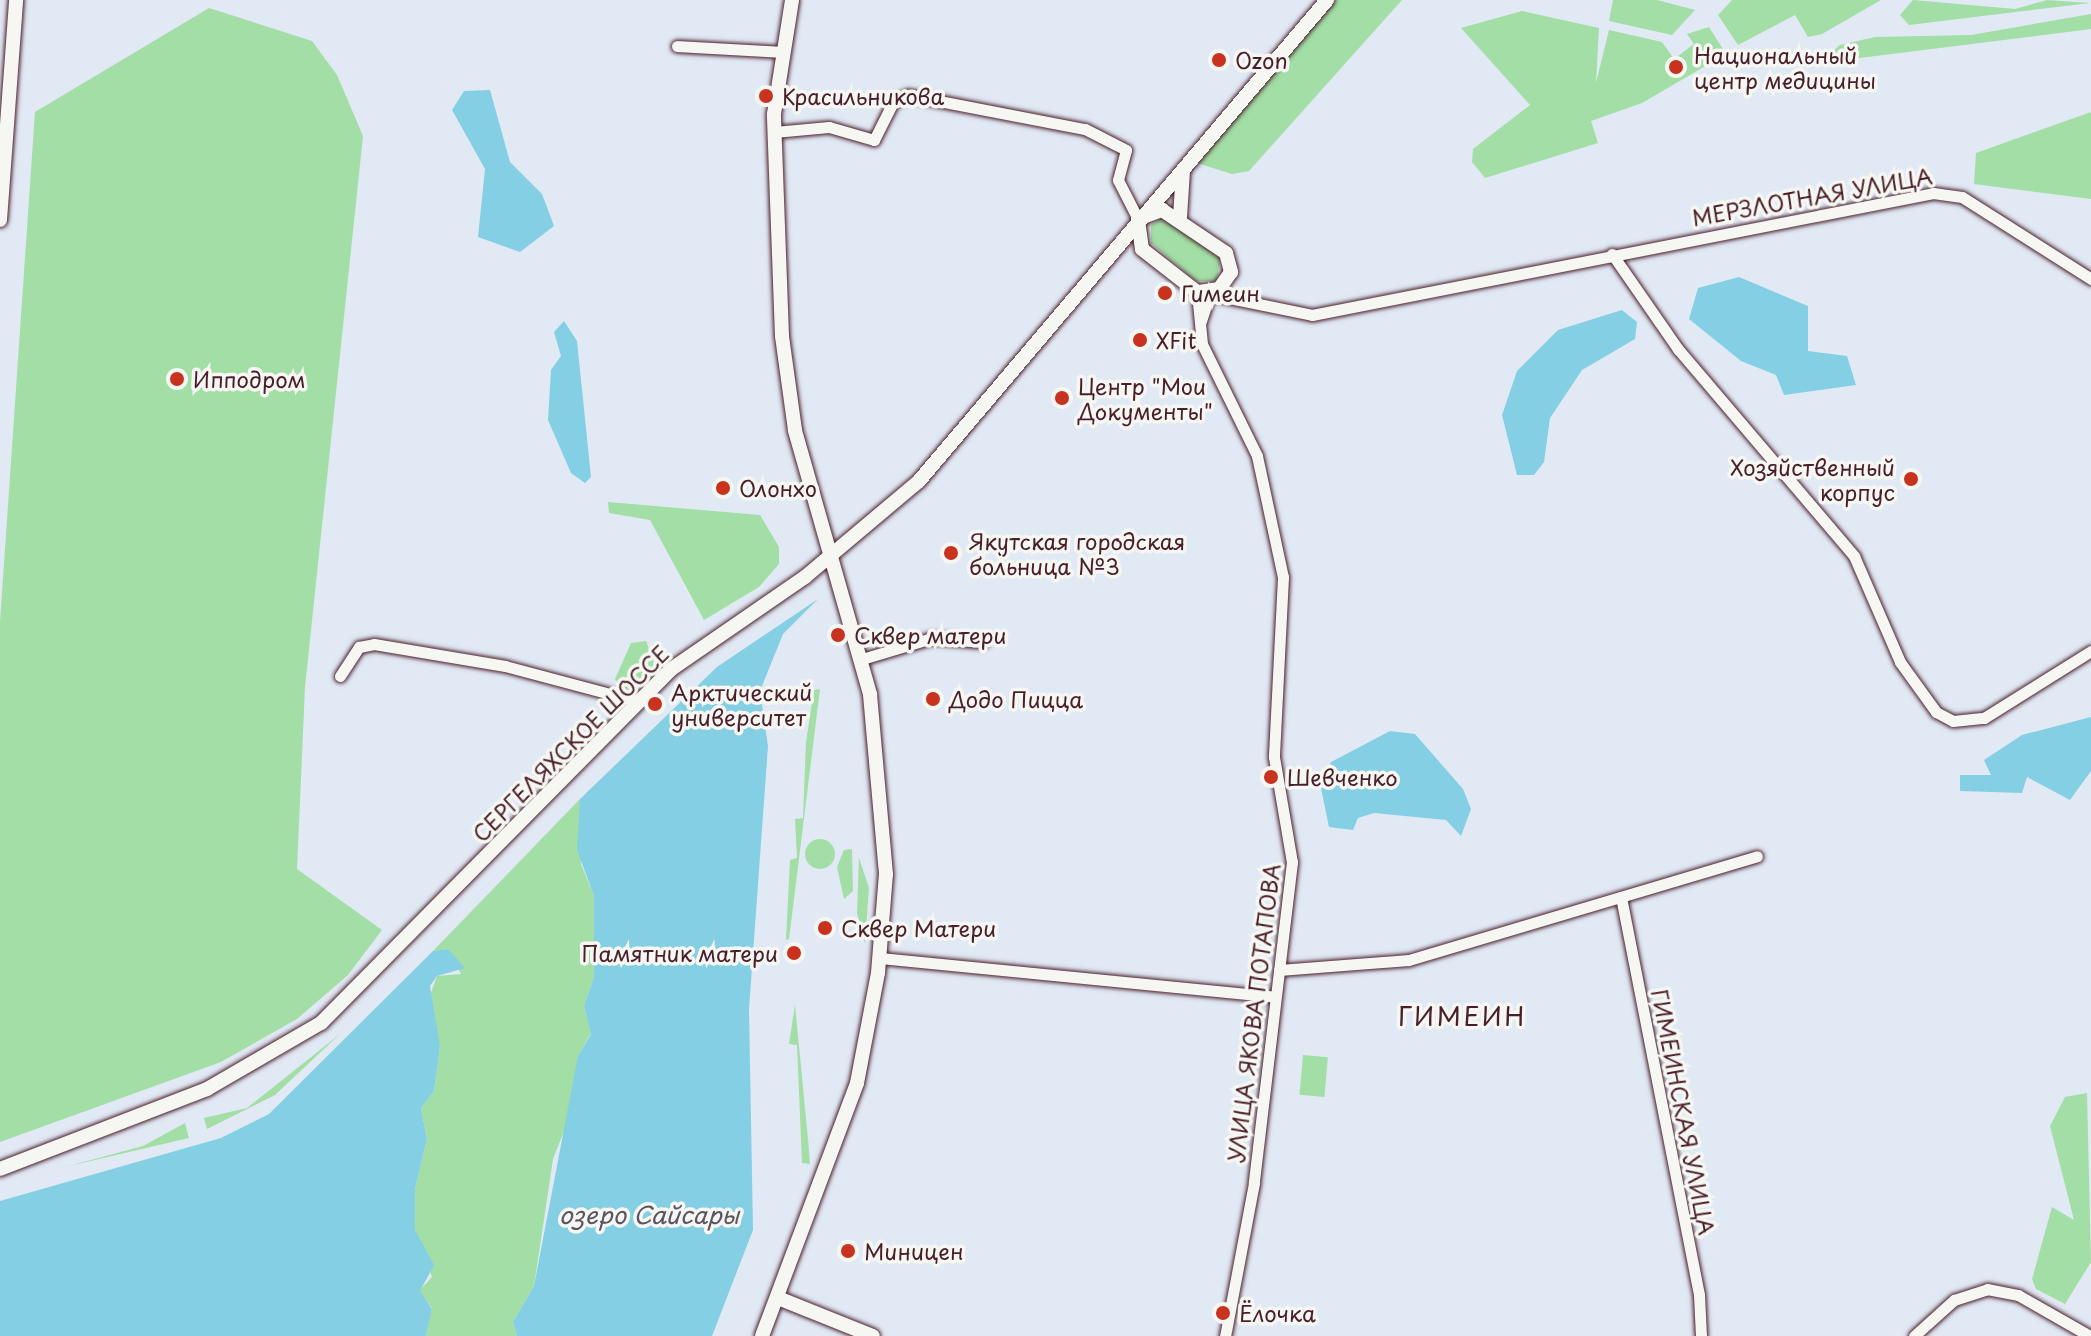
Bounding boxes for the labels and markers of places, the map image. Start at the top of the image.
place label: Национальный центр медицины [1694,41,1877,92]
place label: Ozon [1235,47,1288,73]
marker: Ozon [1210,51,1228,69]
marker: Национальный центр медицины [1665,56,1687,78]
place label: Красильникова [782,83,944,109]
marker: Красильникова [757,87,775,105]
place label: Гимеин [1181,280,1260,306]
marker: Гимеин [1156,284,1174,302]
place label: XFit [1156,327,1196,353]
marker: XFit [1131,331,1149,349]
place label: Ипподром [193,366,306,392]
marker: Ипподром [168,370,186,388]
place label: Центр "Мои Документы" [1078,372,1213,424]
marker: Центр "Мои Документы" [1053,389,1071,407]
place label: Хозяйственный корпус [1730,453,1895,504]
marker: Хозяйственный корпус [1902,470,1920,488]
place label: Олонхо [739,475,817,501]
marker: Олонхо [714,479,732,497]
place label: Якутская городская больница №3 [969,527,1186,578]
marker: Якутская городская больница №3 [940,542,962,564]
place label: Сквер матери [854,622,1008,648]
marker: Сквер матери [829,626,847,644]
place label: Арктический университет [671,678,812,730]
place label: Додо Пицца [949,686,1083,712]
marker: Додо Пицца [924,690,942,708]
marker: Арктический университет [646,695,664,713]
place label: Шевченко [1287,764,1398,790]
marker: Шевченко [1262,768,1280,786]
place label: Сквер Матери [841,915,997,941]
marker: Сквер Матери [816,919,834,937]
place label: Памятник матери [579,940,778,966]
marker: Памятник матери [785,944,803,962]
place label: Миницен [864,1238,964,1264]
marker: Миницен [839,1242,857,1260]
place label: Ёлочка [1239,1300,1316,1326]
marker: Ёлочка [1214,1304,1232,1322]

